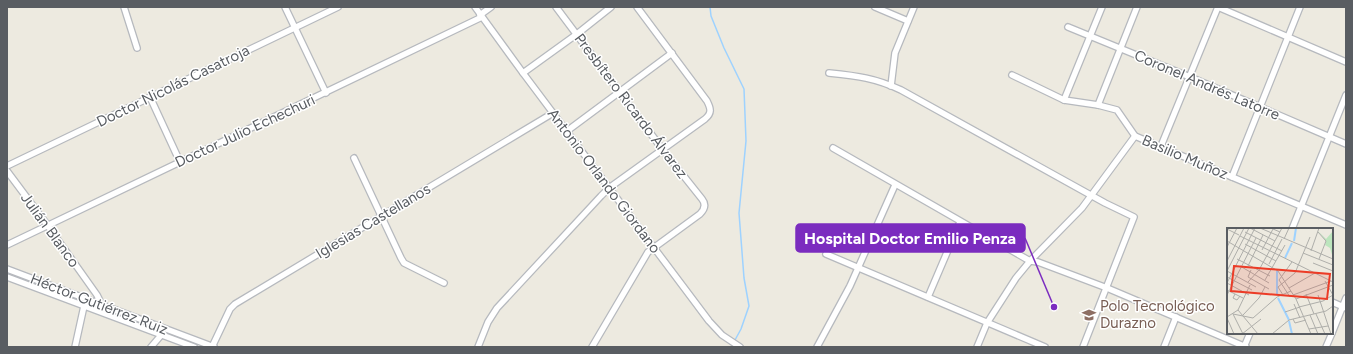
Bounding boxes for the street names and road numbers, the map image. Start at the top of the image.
street label: Presbítero Ricardo Álvarez [571,30,691,182]
street label: Doctor Nicolás Casatroja [94,41,252,131]
street label: Coronel Andrés Latorre [1132,46,1282,124]
street label: Doctor Julio Echechuri [172,91,318,171]
street label: Antonio Orlando Giordano [544,105,664,257]
street label: Basilio Muñoz [1139,131,1231,183]
street label: Iglesias Castellanos [312,180,434,262]
street label: Julián Blanco [17,189,83,271]
street label: Héctor Gutiérrez Ruiz [28,269,170,339]

